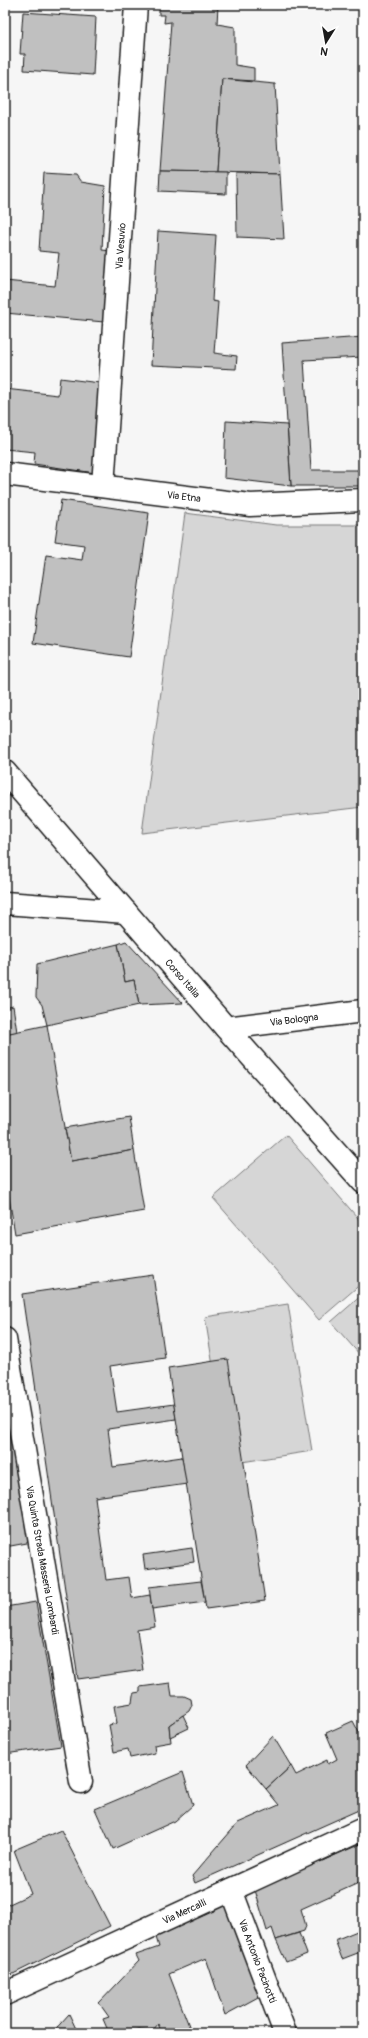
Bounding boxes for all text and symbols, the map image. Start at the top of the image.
north arrow [306,22,346,62]
text: N [319,44,329,58]
street label: Via Vesuvio [113,222,129,270]
street label: Via Etna [166,489,202,505]
street label: Corso Italia [162,957,203,1001]
street label: Via Bologna [269,1011,319,1029]
street label: Via Quinta Strada Masseria Lombardi [23,1485,61,1636]
street label: Via Mercalli [161,1897,208,1927]
street label: Via Antonio Pacinotti [236,1918,279,2005]

